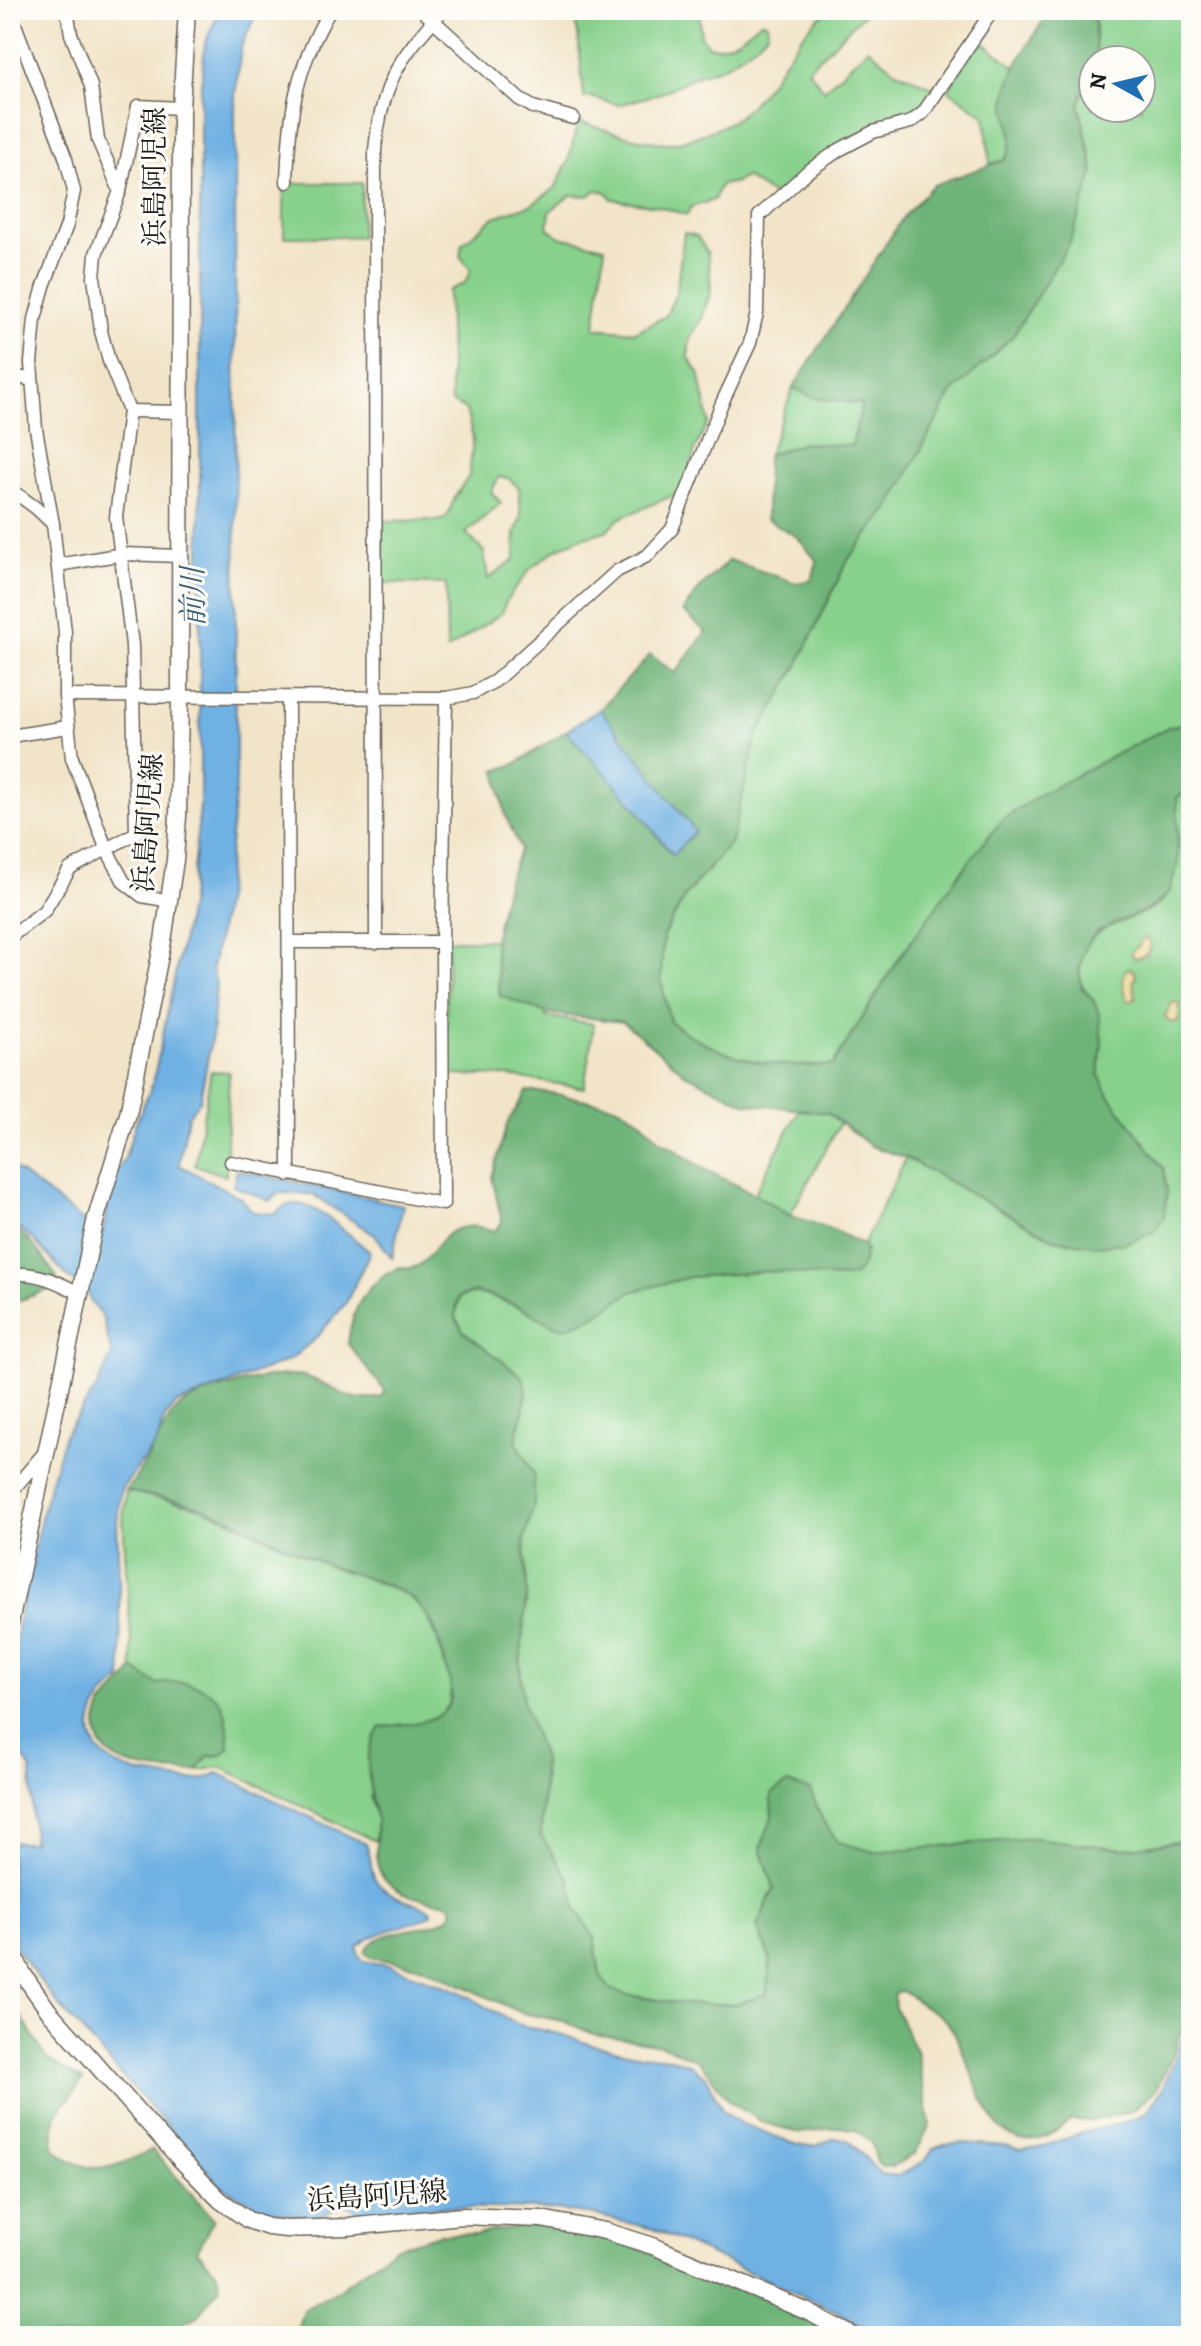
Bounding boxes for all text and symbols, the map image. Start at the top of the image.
north arrow [1077,44,1157,124]
text: N [1082,71,1114,91]
street label: 浜島阿児線 [136,107,174,247]
water label: 前川 [172,564,214,627]
street label: 浜島阿児線 [124,752,172,894]
street label: 浜島阿児線 [306,2172,448,2220]

